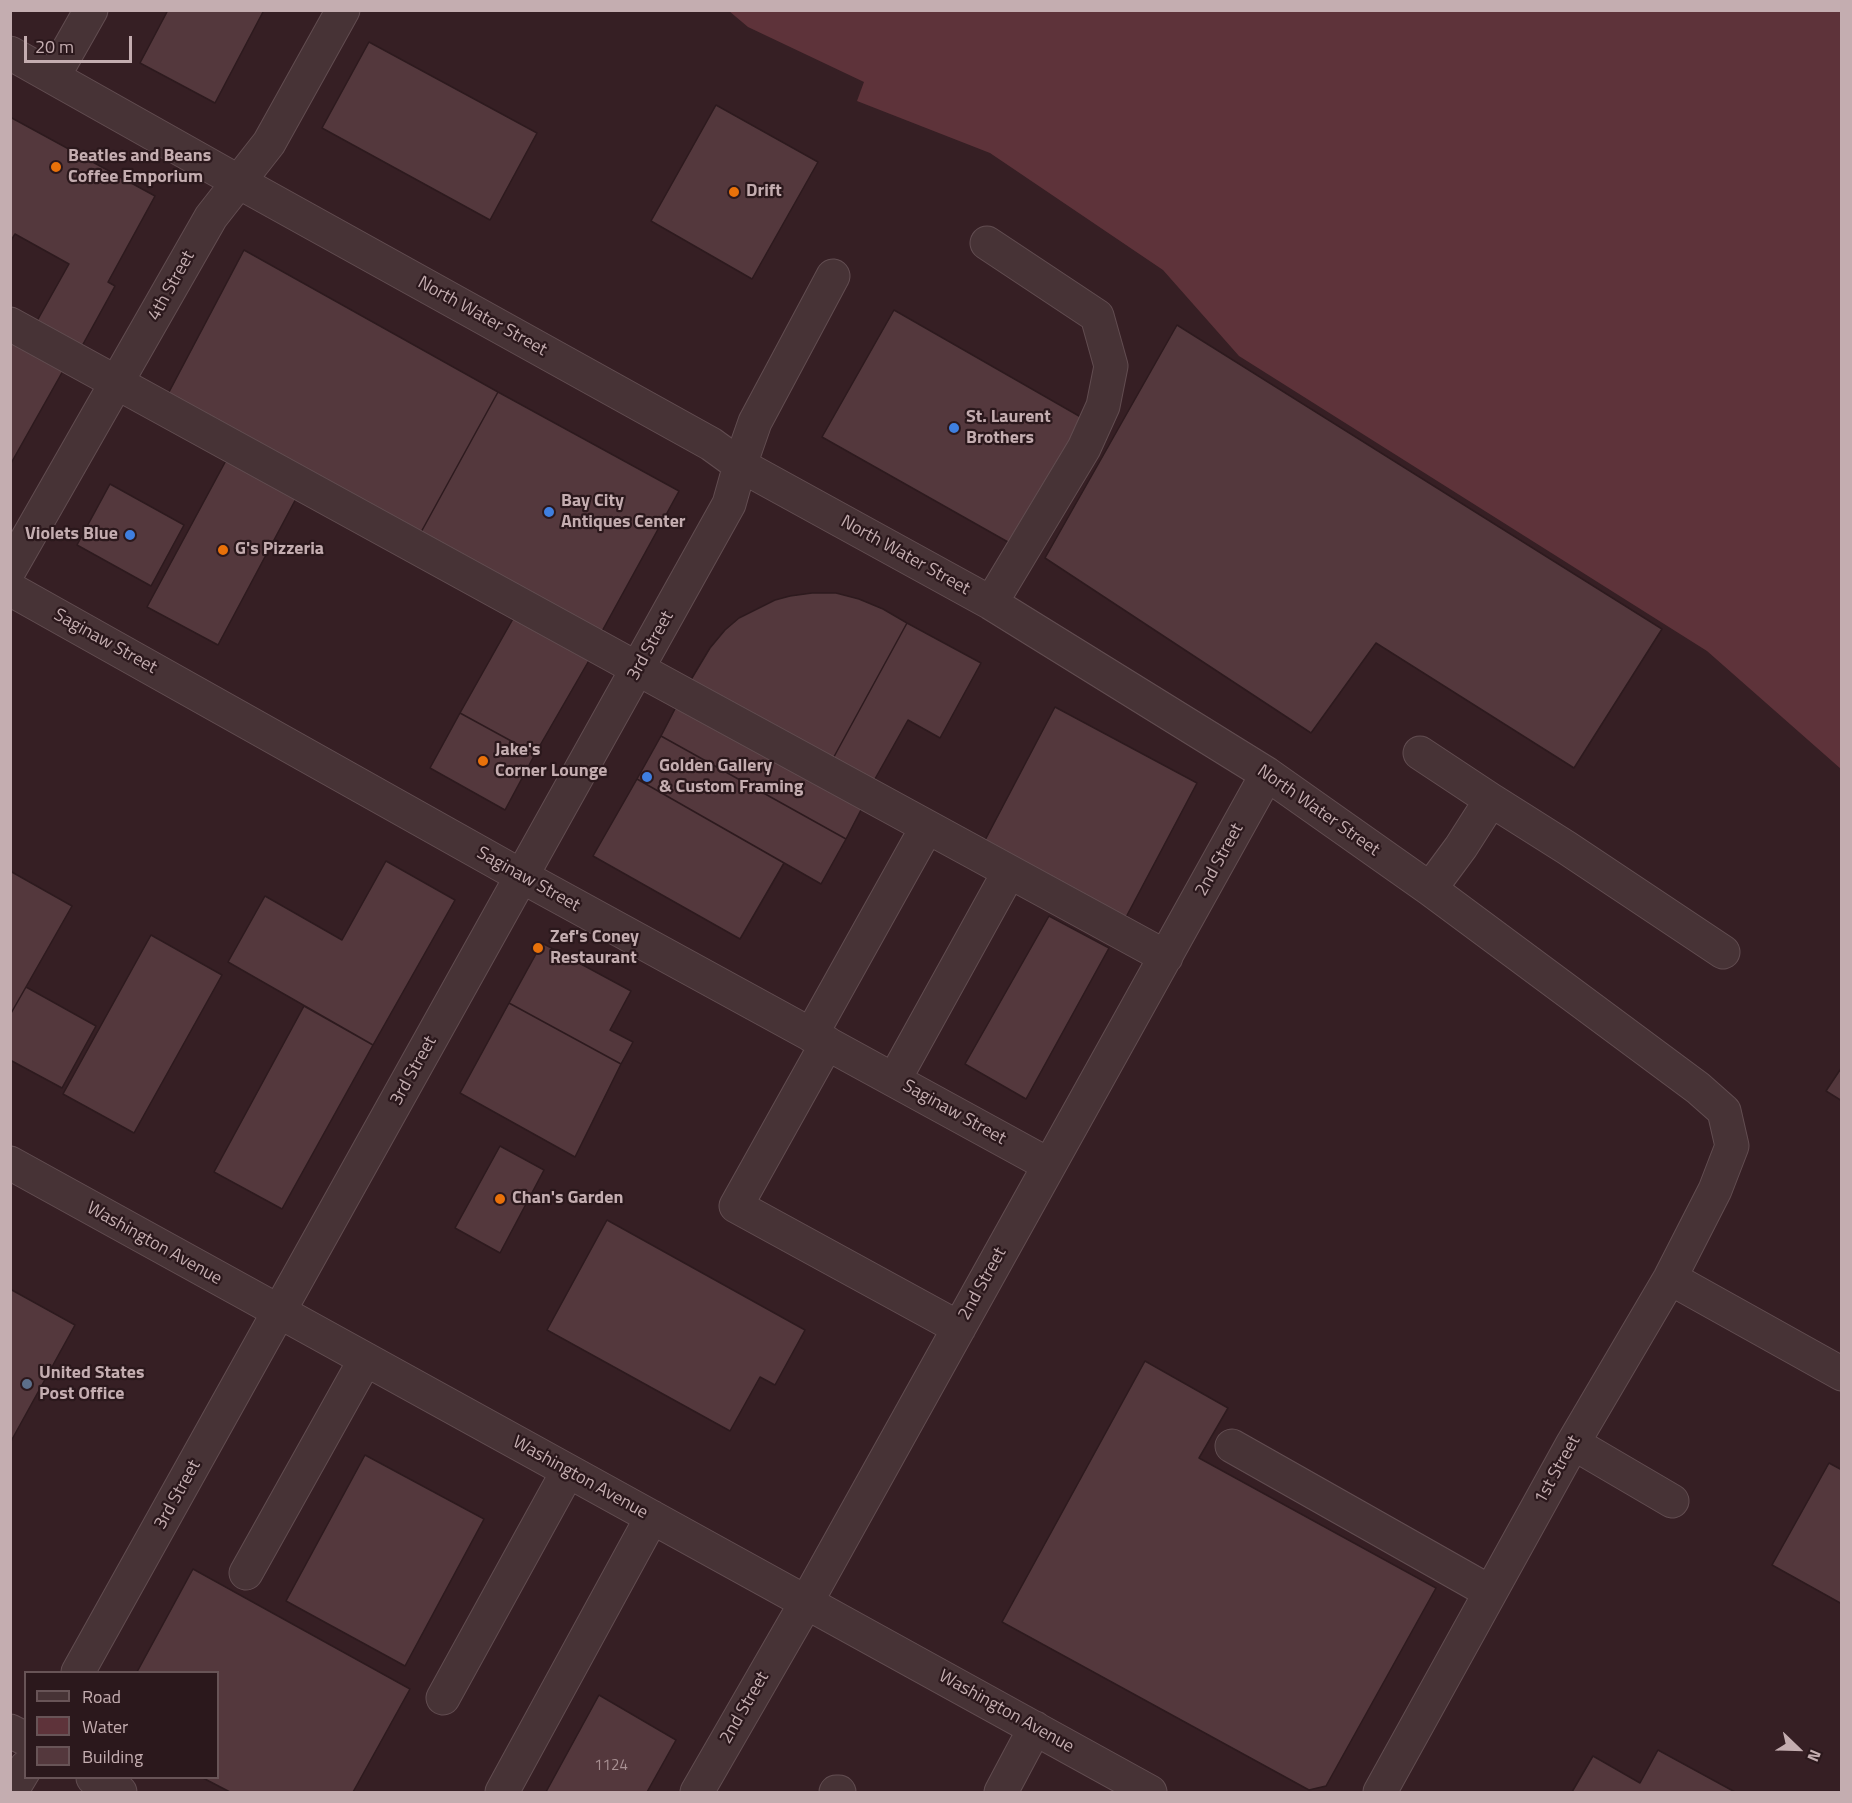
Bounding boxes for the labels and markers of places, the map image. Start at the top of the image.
place label: Beatles and Beans Coffee Emporium [68,146,211,188]
marker: Beatles and Beans Coffee Emporium [49,160,63,174]
place label: Drift [746,181,782,203]
marker: Drift [727,185,741,199]
place label: St. Laurent Brothers [966,407,1051,450]
marker: St. Laurent Brothers [947,421,961,435]
place label: Bay City Antiques Center [561,491,686,534]
marker: Bay City Antiques Center [542,505,556,519]
place label: Violets Blue [25,524,118,546]
marker: Violets Blue [123,528,137,542]
place label: G's Pizzeria [235,539,324,561]
marker: G's Pizzeria [216,543,230,557]
place label: Jake's Corner Lounge [495,740,607,783]
marker: Jake's Corner Lounge [476,754,490,768]
place label: Golden Gallery & Custom Framing [659,756,803,798]
marker: Golden Gallery & Custom Framing [640,770,654,784]
place label: Zef's Coney Restaurant [550,927,639,970]
marker: Zef's Coney Restaurant [531,941,545,955]
place label: Chan's Garden [512,1188,623,1210]
marker: Chan's Garden [493,1192,507,1206]
place label: United States Post Office [39,1363,145,1406]
marker: United States Post Office [20,1377,34,1391]

